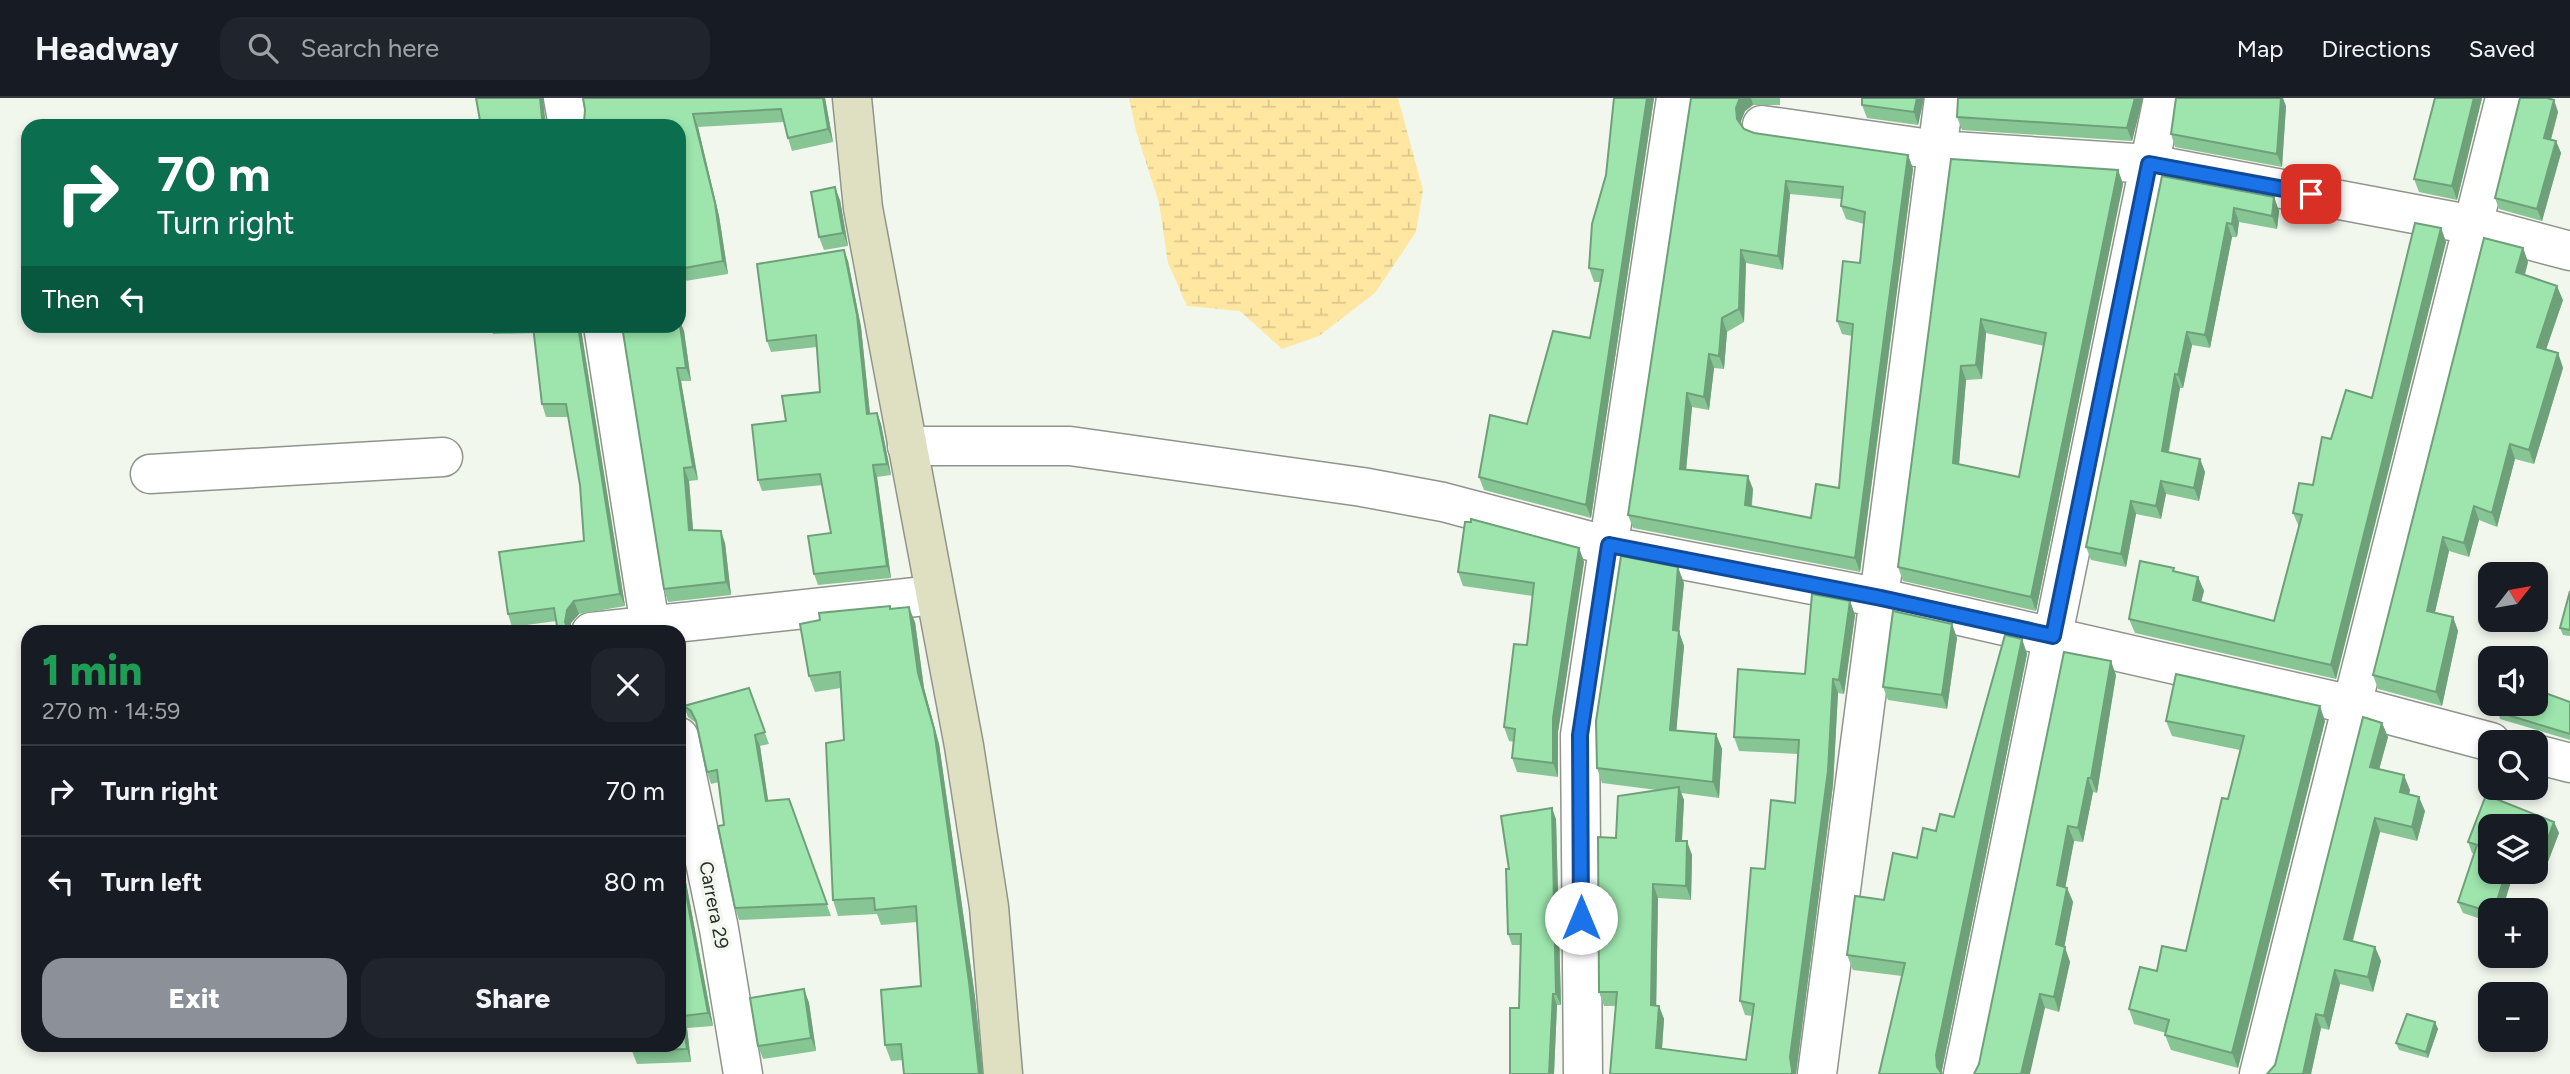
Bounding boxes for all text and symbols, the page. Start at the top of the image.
search box [220,17,710,80]
text: Headway [35,29,178,68]
icon: search [244,29,282,67]
text: Search here [300,32,439,64]
text: Map [2237,34,2283,63]
text: Directions [2321,34,2431,63]
text: Saved [2469,34,2535,63]
text: 70 m [157,144,270,203]
icon: right [42,147,133,238]
pin [2281,164,2341,224]
icon: arrive [2292,175,2330,213]
text: Turn right [157,204,295,242]
icon: left [114,280,152,318]
text: Then [42,283,100,315]
north arrow [2478,562,2548,632]
map controls [2478,562,2548,1052]
text: 1 min [42,645,142,696]
button: sound [2478,646,2548,716]
button: close [591,648,665,722]
text: 270 m · 14:59 [42,697,180,725]
button: search [2478,730,2548,800]
icon: right [42,772,80,810]
text: Turn right [101,775,218,807]
text: 70 m [606,775,665,807]
button: layers [2478,814,2548,884]
street label: Carrera 29 [694,859,734,951]
icon: left [42,863,80,901]
text: Turn left [101,866,202,898]
text: 80 m [604,866,665,898]
position arrow [1544,881,1618,955]
button: + [2478,898,2548,968]
button: Exit [42,958,347,1038]
button: Share [361,958,665,1038]
button: − [2478,982,2548,1052]

